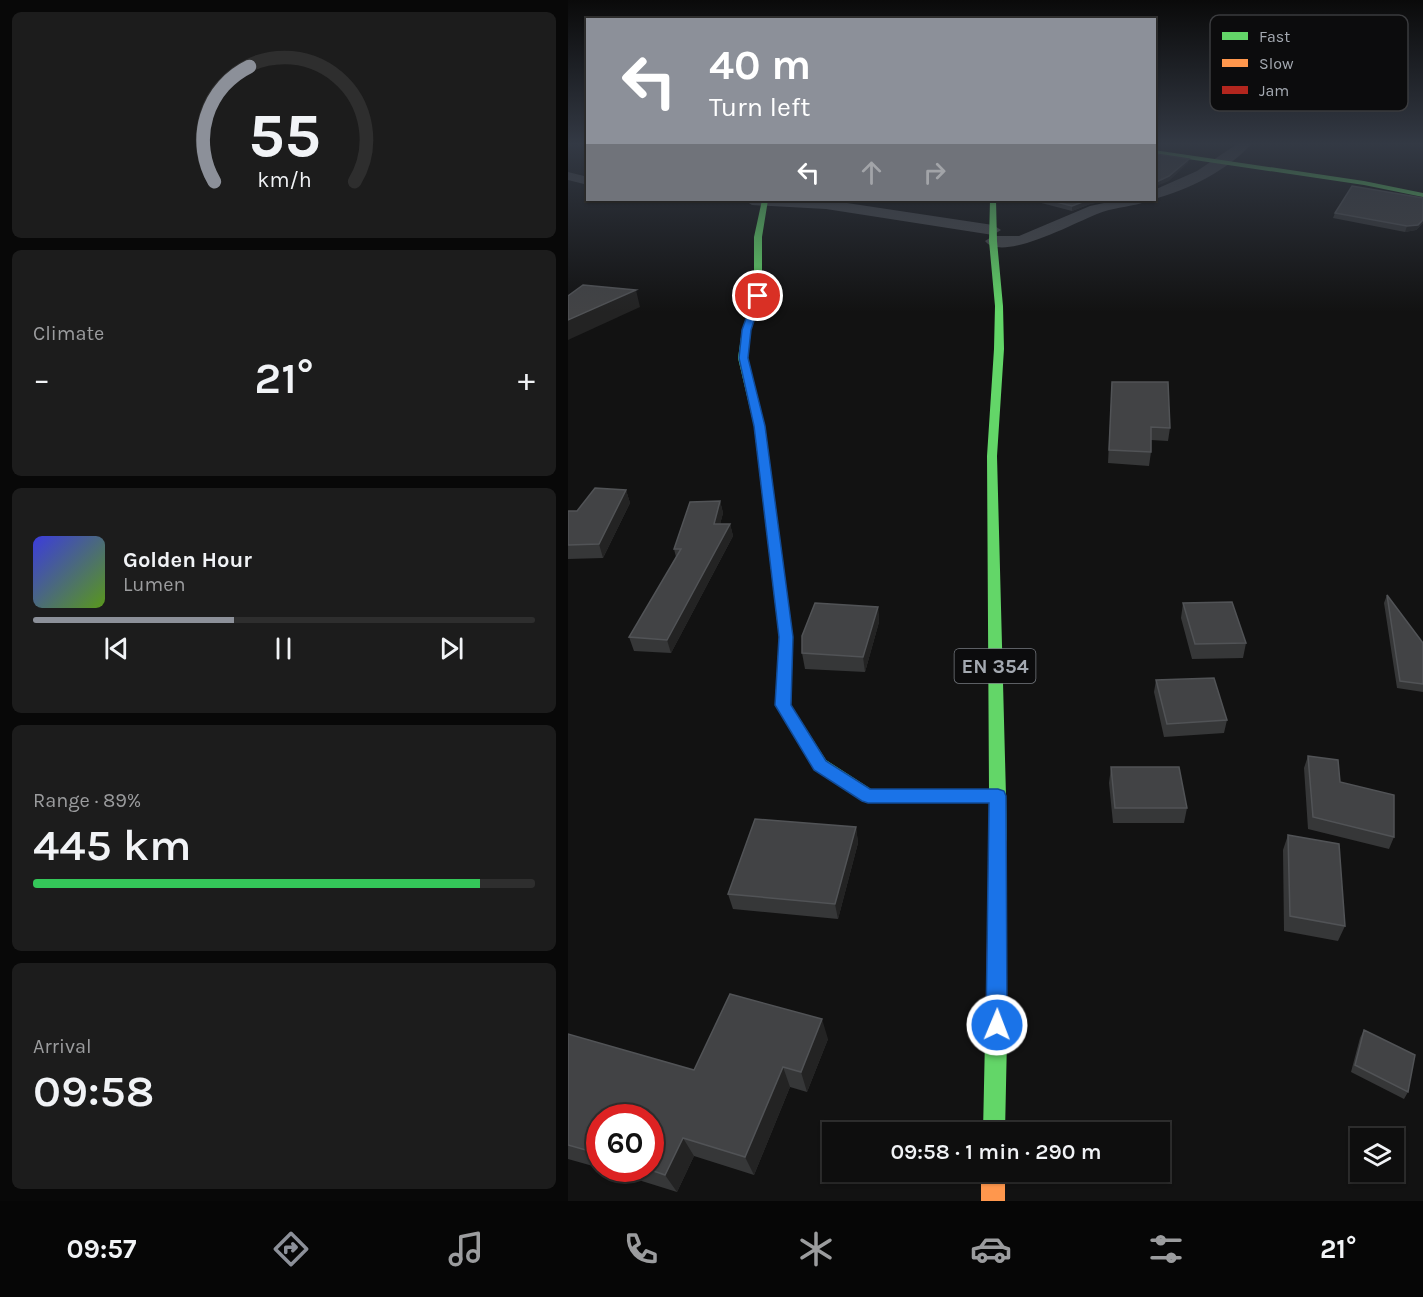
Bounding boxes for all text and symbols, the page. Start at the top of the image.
legend [1210,15,1408,111]
text: Fast [1259,27,1290,46]
text: 40 m [709,40,811,90]
icon: left [610,42,688,120]
text: Slow [1259,54,1294,73]
text: Jam [1259,81,1289,100]
text: Turn left [709,91,810,123]
text: 55 [248,99,320,172]
icon: left [792,156,825,189]
icon: ahead [855,156,888,189]
icon: right [918,156,951,189]
text: km/h [257,167,311,192]
pin [732,270,783,321]
icon: arrive [741,279,774,312]
text: Climate [33,322,104,345]
text: 21° [254,352,314,404]
text: − [33,360,50,398]
text: + [518,360,535,398]
text: Golden Hour [123,547,252,573]
text: Lumen [123,573,186,596]
icon: previous [100,632,133,665]
icon: pause [267,632,300,665]
icon: next [435,632,468,665]
road number: EN 354 [954,649,1036,683]
text: Range · 89% [33,789,141,812]
text: 445 km [33,819,192,871]
position arrow [965,993,1029,1057]
text: Arrival [33,1035,92,1058]
text: 09:58 [33,1065,154,1117]
speed limit sign: 60 [586,1104,664,1182]
map controls [1350,1128,1404,1182]
button: layers [1350,1128,1404,1182]
text: 09:58 · 1 min · 290 m [890,1139,1102,1165]
icon: directions [270,1228,312,1270]
icon: music [445,1228,487,1270]
icon: phone [620,1228,662,1270]
icon: climate [795,1228,837,1270]
icon: car [970,1228,1012,1270]
icon: filters [1145,1228,1187,1270]
text: 09:57 [67,1233,137,1265]
text: 21° [1320,1233,1356,1265]

